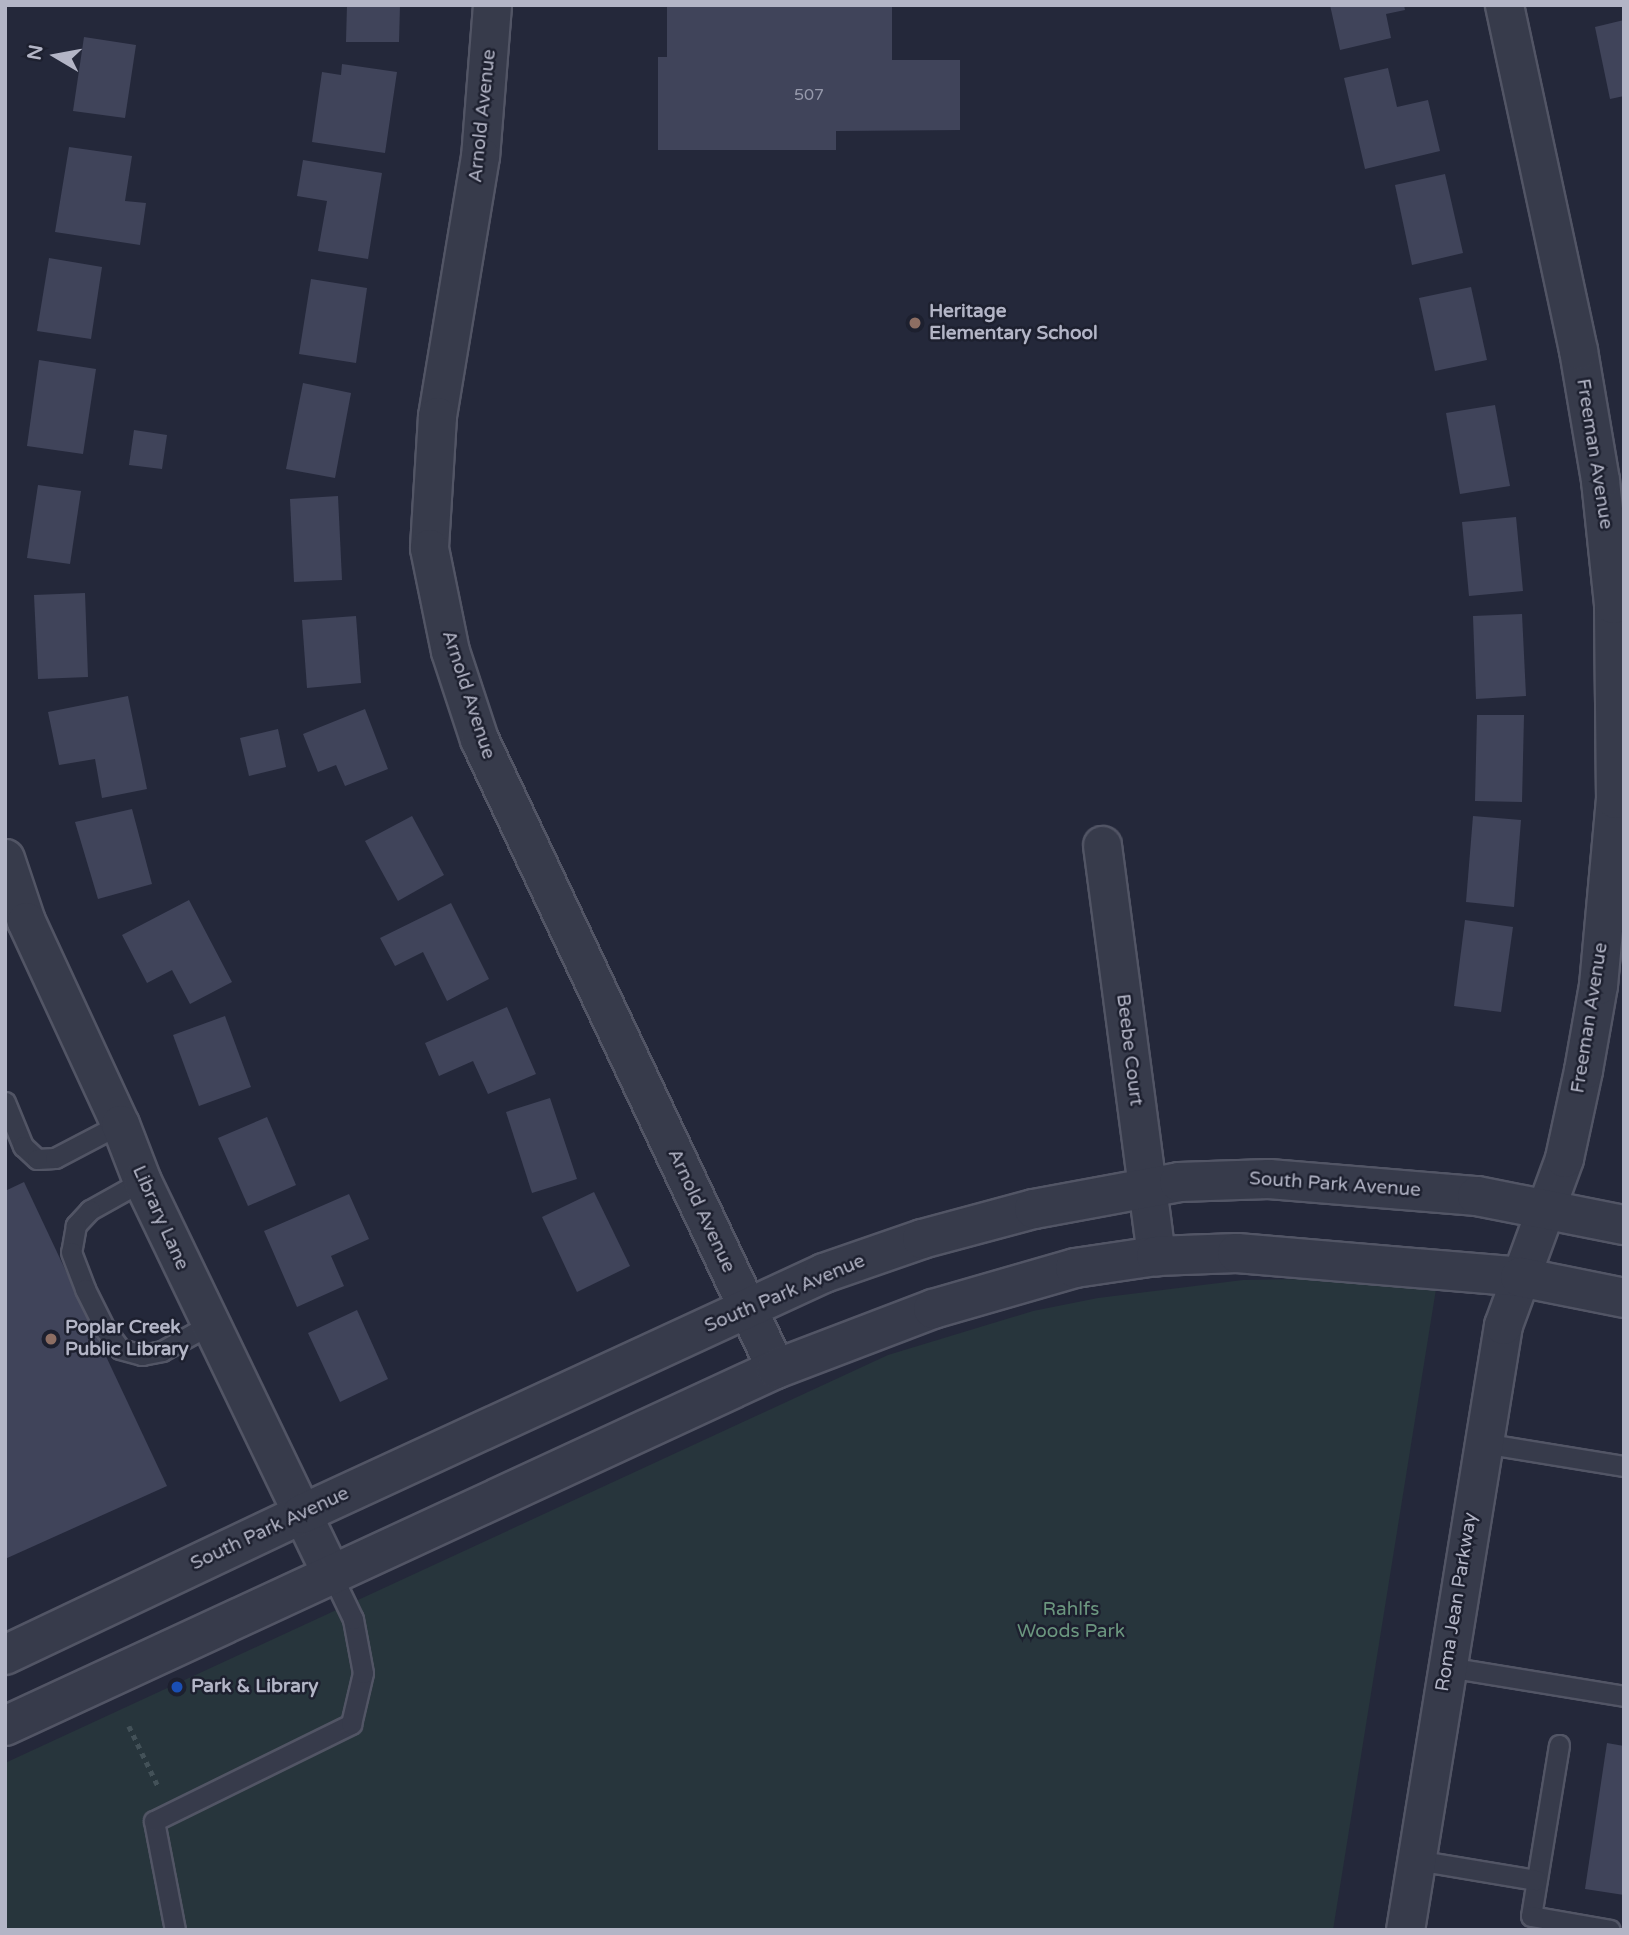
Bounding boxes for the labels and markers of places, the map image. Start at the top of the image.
place label: Heritage Elementary School [929,301,1098,345]
marker: Heritage Elementary School [907,315,923,331]
place label: Poplar Creek Public Library [65,1317,189,1361]
marker: Poplar Creek Public Library [43,1331,59,1347]
place label: Park & Library [191,1676,318,1698]
marker: Park & Library [169,1679,185,1695]

